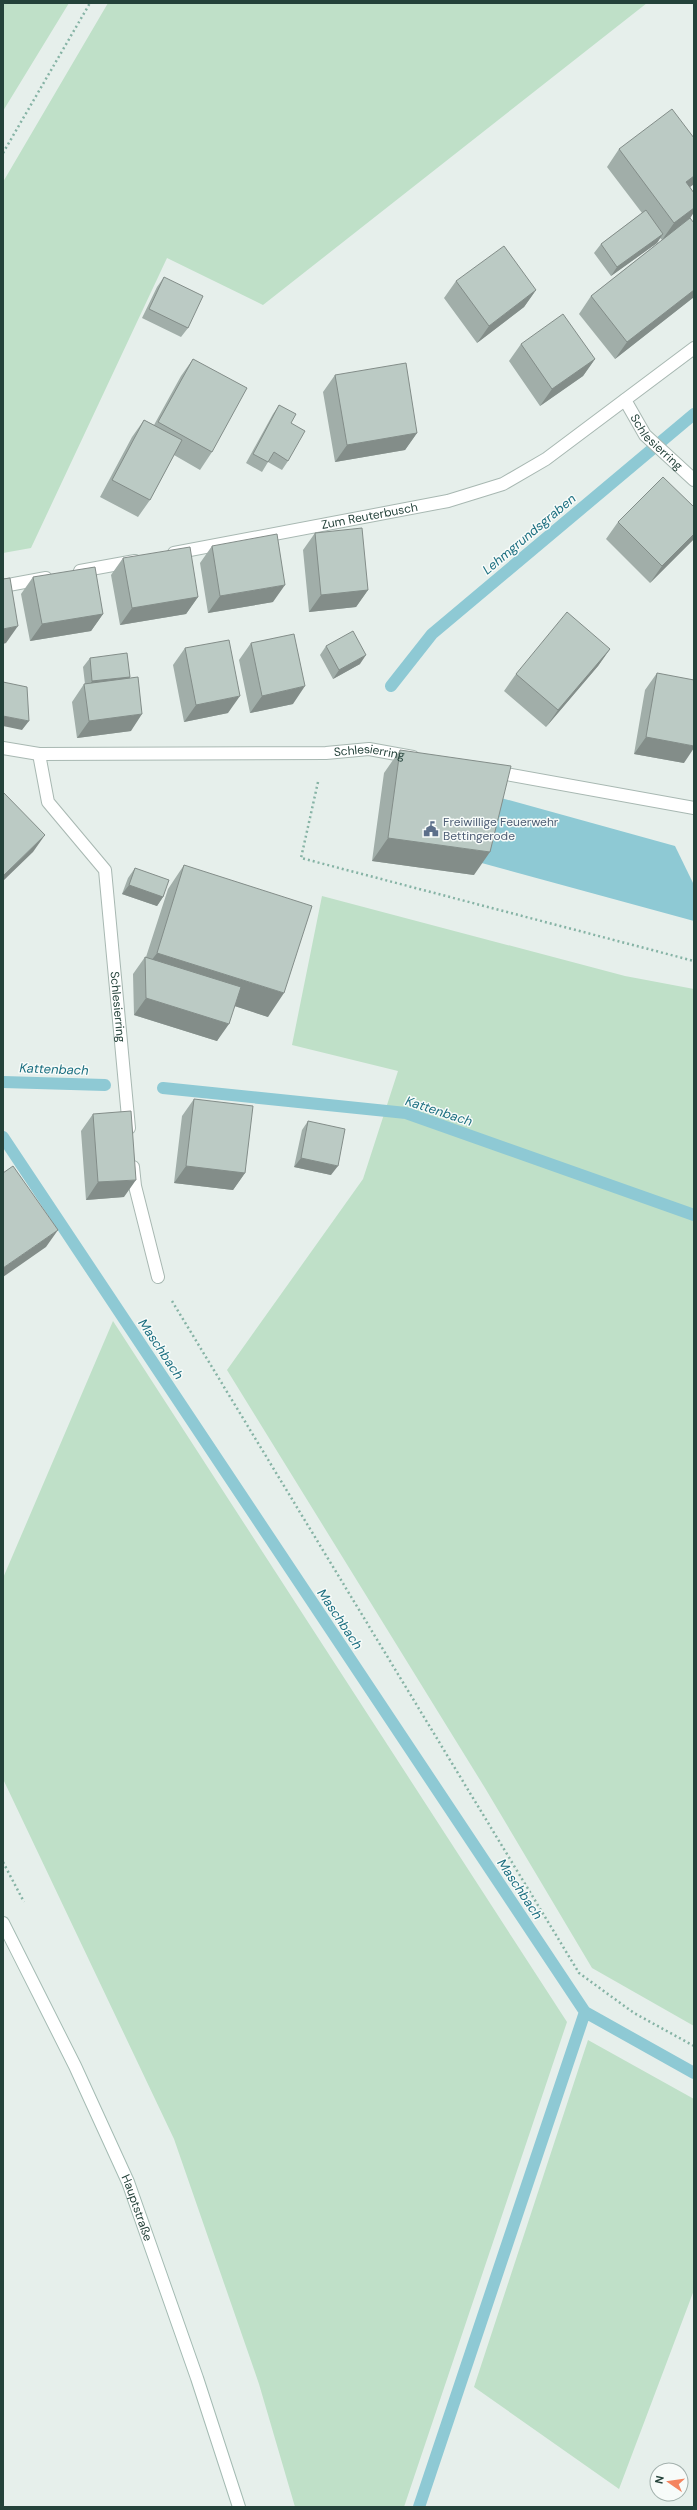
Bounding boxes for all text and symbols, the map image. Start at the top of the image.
street label: Schlesierring [627,411,686,474]
water label: Lehmgrundsgraben [479,490,579,578]
street label: Zum Reuterbusch [320,499,419,533]
street label: Schlesierring [333,741,406,763]
place label: Freiwillige Feuerwehr Bettingerode [443,814,559,844]
public building icon: Freiwillige Feuerwehr Bettingerode [422,820,440,838]
street label: Schlesierring [106,971,129,1043]
water label: Kattenbach [19,1059,89,1079]
water label: Kattenbach [403,1092,475,1130]
water label: Maschbach [134,1315,188,1383]
water label: Maschbach [313,1585,367,1653]
water label: Maschbach [493,1855,547,1923]
street label: Hauptstraße [118,2172,156,2243]
north arrow [649,2462,689,2502]
text: N [652,2474,667,2485]

